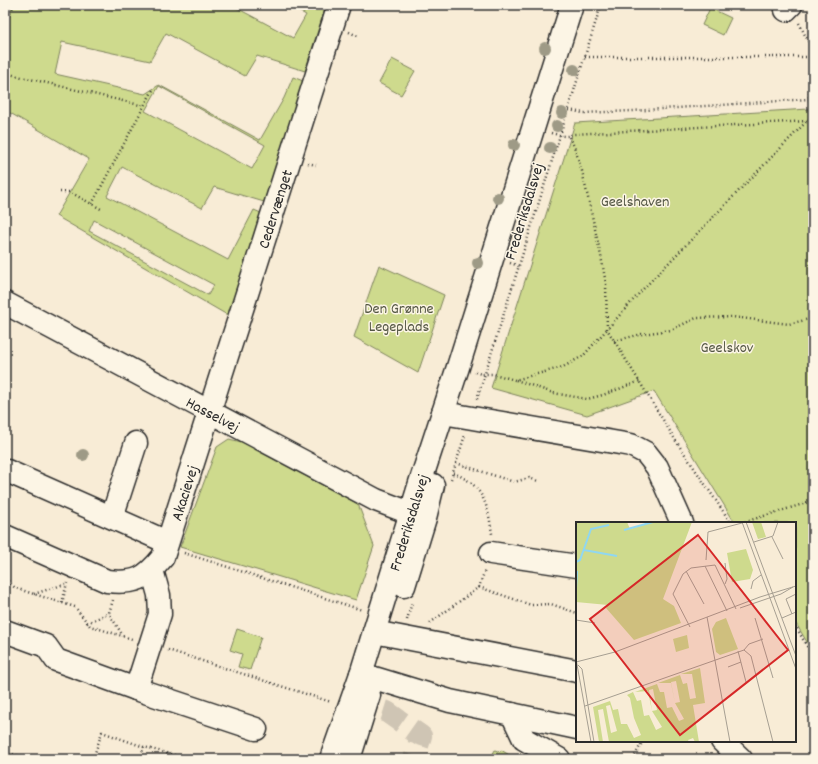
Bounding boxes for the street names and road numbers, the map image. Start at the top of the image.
street label: Frederiksdalsvej [500,160,551,263]
street label: Cedervænget [253,167,300,252]
street label: Hasselvej [181,392,243,440]
street label: Akacievej [166,463,206,524]
street label: Frederiksdalsvej [384,471,436,574]

